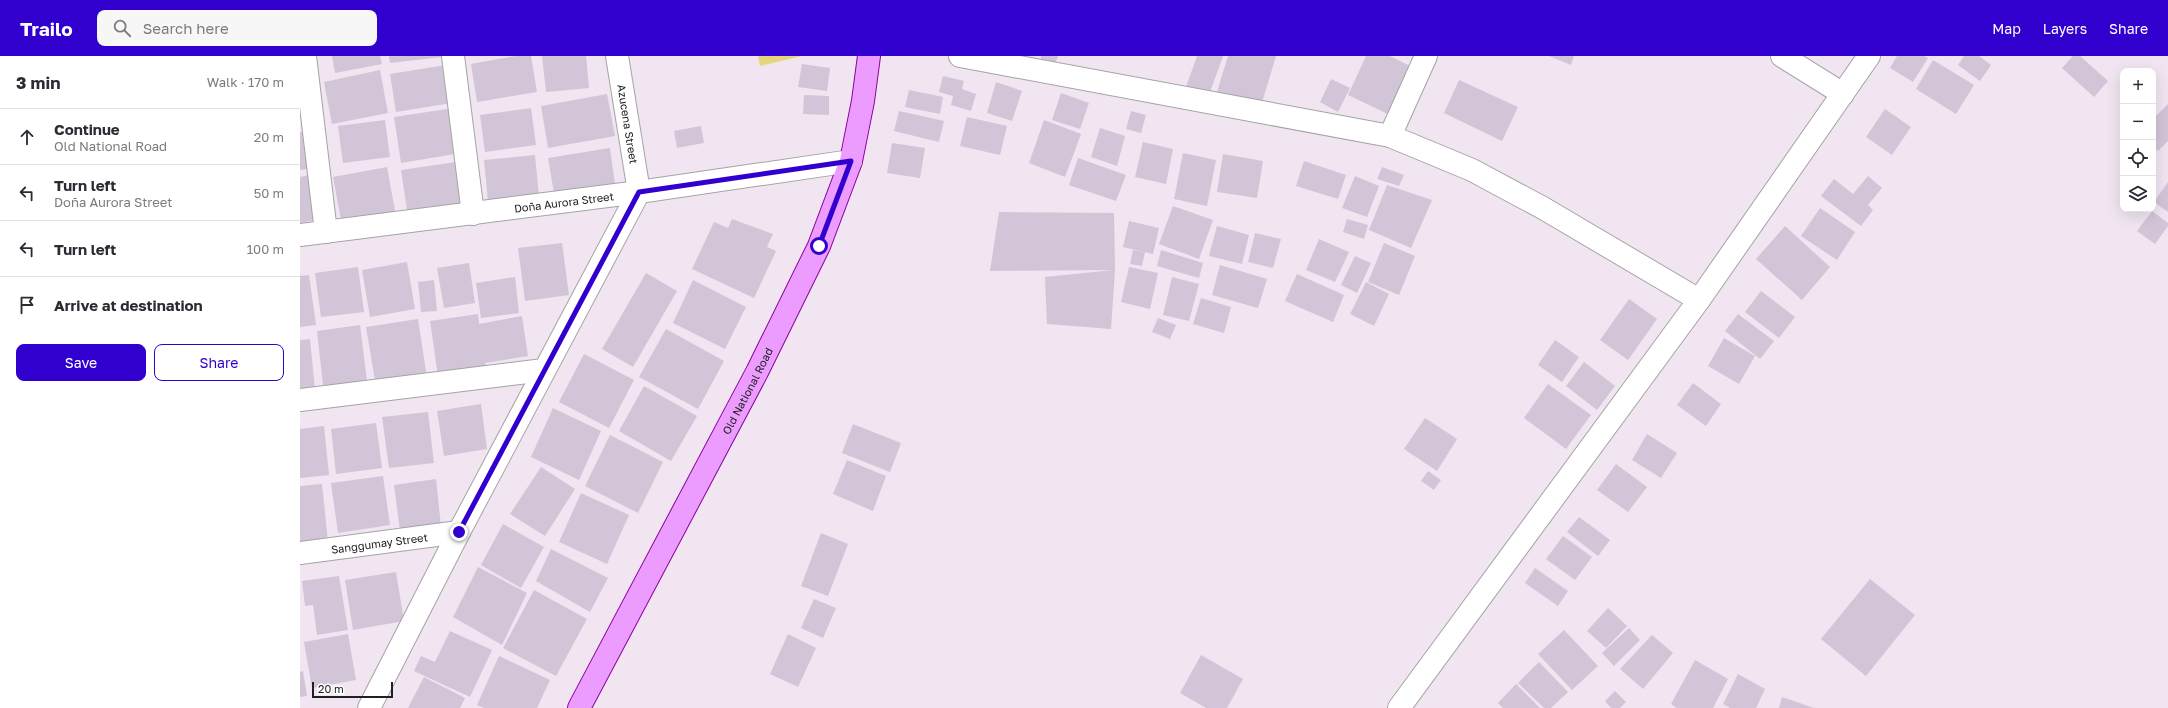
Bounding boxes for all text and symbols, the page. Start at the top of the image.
search box [97,10,377,46]
text: Trailo [20,17,73,40]
icon: search [111,17,133,39]
text: Search here [143,19,229,37]
text: Map [1992,20,2021,37]
text: Layers [2043,20,2087,37]
text: Share [2109,20,2148,37]
map controls [2120,68,2156,212]
button: + [2120,68,2156,104]
text: 3 min [16,72,60,93]
text: Walk · 170 m [207,74,284,90]
street label: Azucena Street [615,83,641,165]
button: − [2120,104,2156,140]
text: Continue [54,120,120,138]
icon: ahead [16,126,38,148]
text: 20 m [254,129,284,145]
text: Old National Road [54,138,167,154]
button: locate [2120,140,2156,176]
text: Turn left [54,176,116,194]
button: layers [2120,176,2156,212]
icon: left [16,182,38,204]
text: 50 m [254,185,284,201]
street label: Doña Aurora Street [513,189,615,214]
text: Doña Aurora Street [54,194,173,210]
route start [810,237,828,255]
icon: left [16,238,38,260]
text: Turn left [54,240,116,258]
text: 100 m [247,241,284,257]
icon: arrive [16,294,38,316]
text: Arrive at destination [54,296,203,314]
button: Save [16,344,146,381]
button: Share [154,344,284,381]
street label: Old National Road [719,345,775,436]
route end [450,523,468,541]
street label: Sanggumay Street [330,530,428,555]
scale bar [312,680,393,699]
text: 20 m [318,682,344,695]

